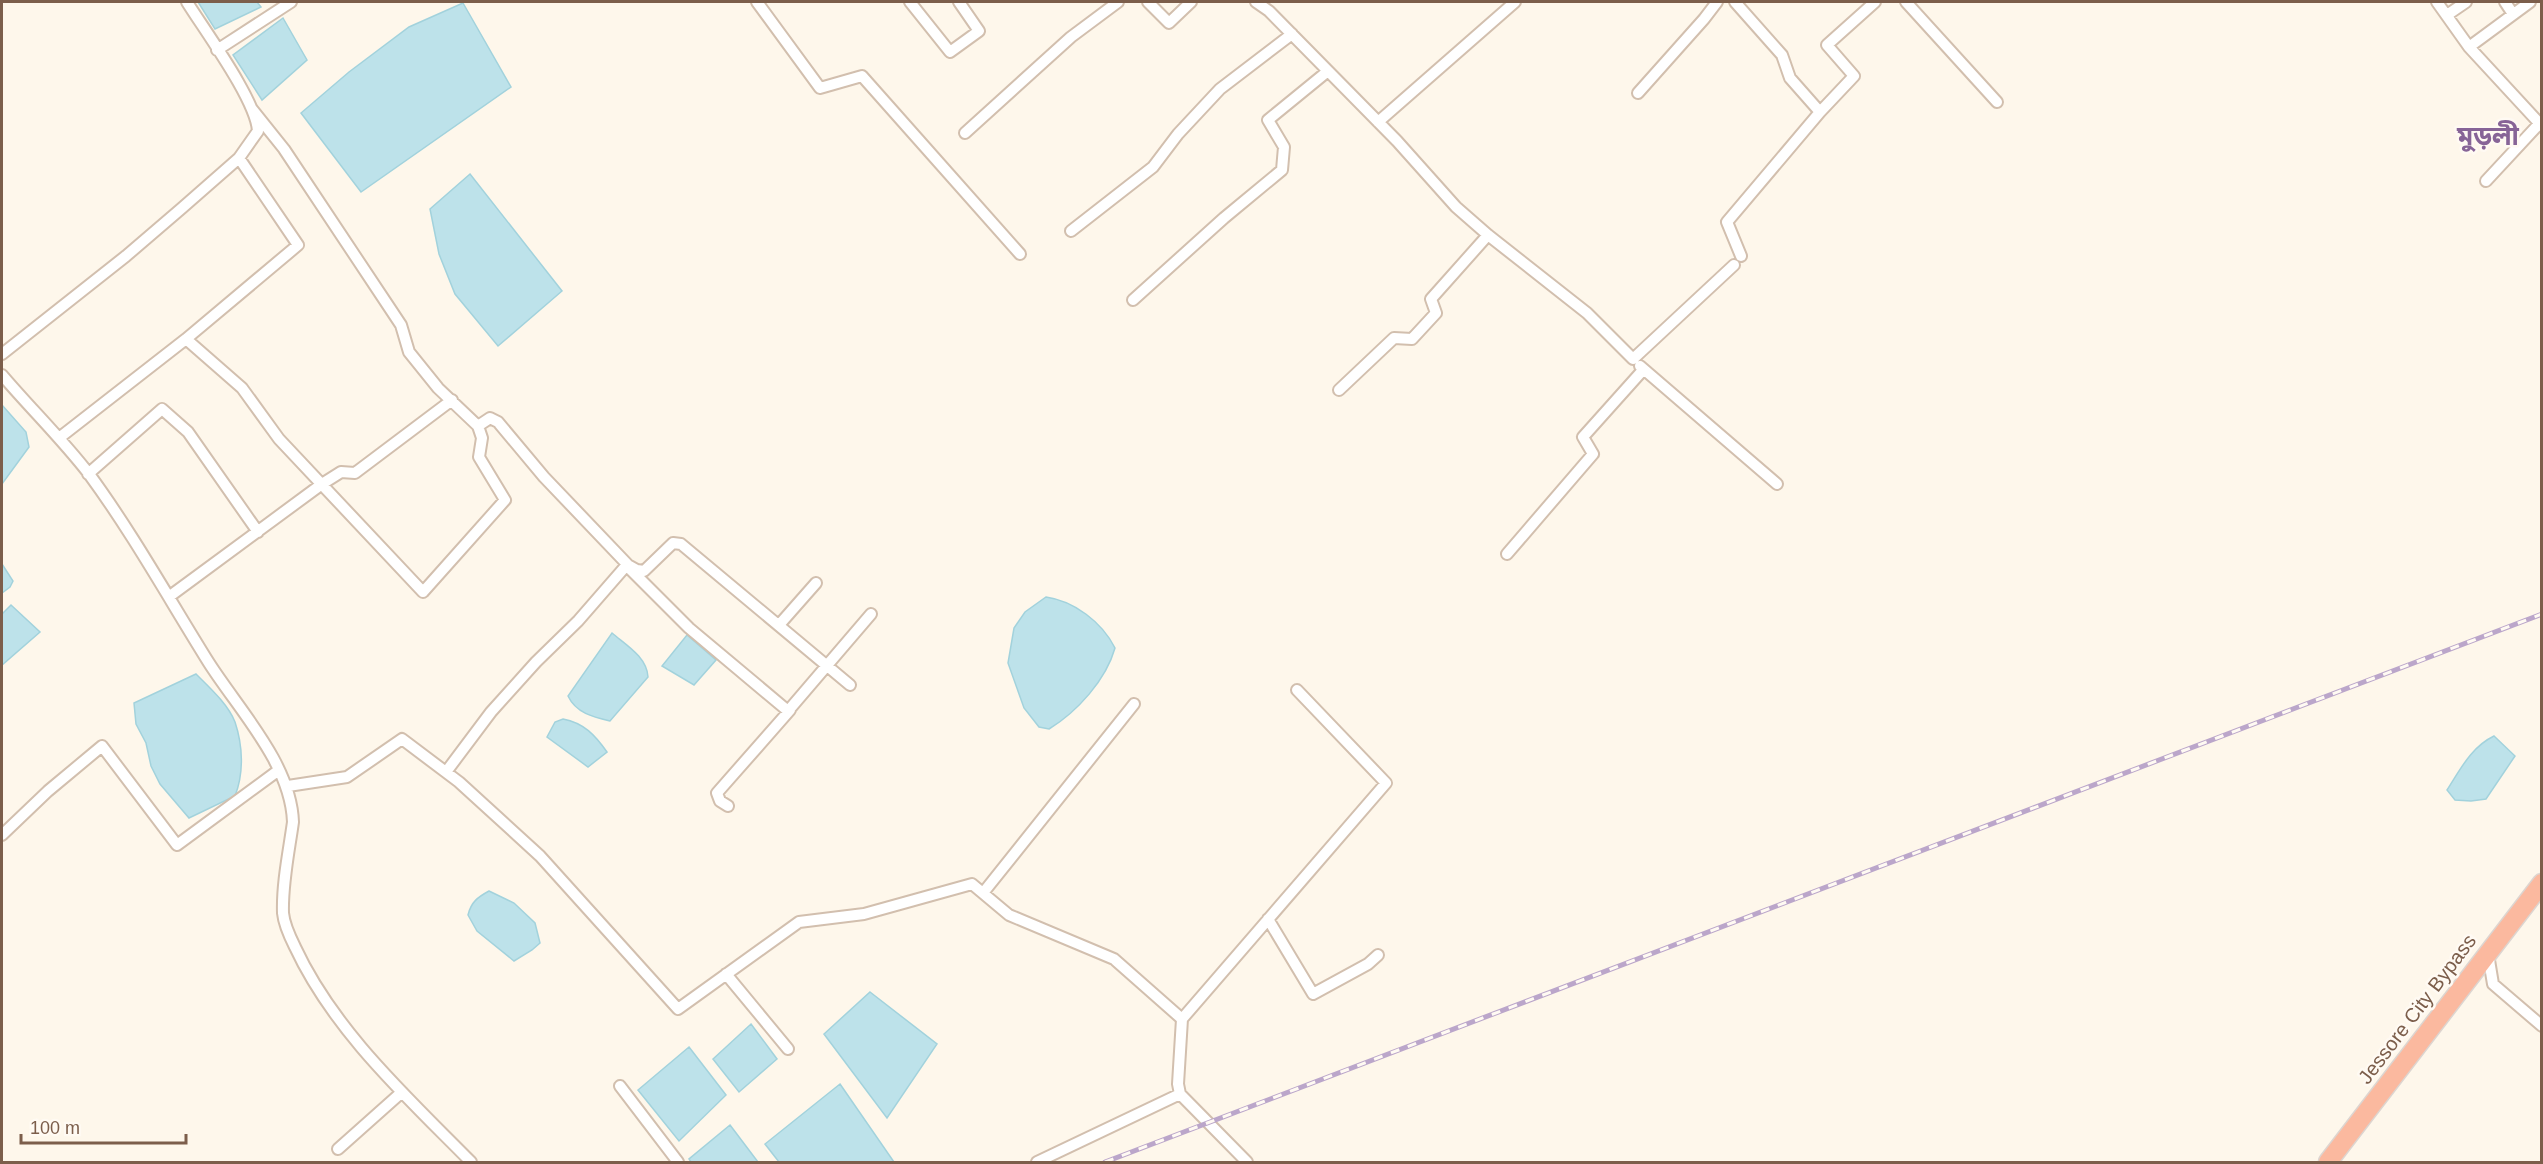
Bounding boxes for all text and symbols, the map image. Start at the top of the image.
district label: মুড়লী [2456,120,2520,153]
street label: Jessore City Bypass [2354,930,2480,1088]
scale bar [21,1107,186,1145]
text: 100 m [30,1118,80,1138]

